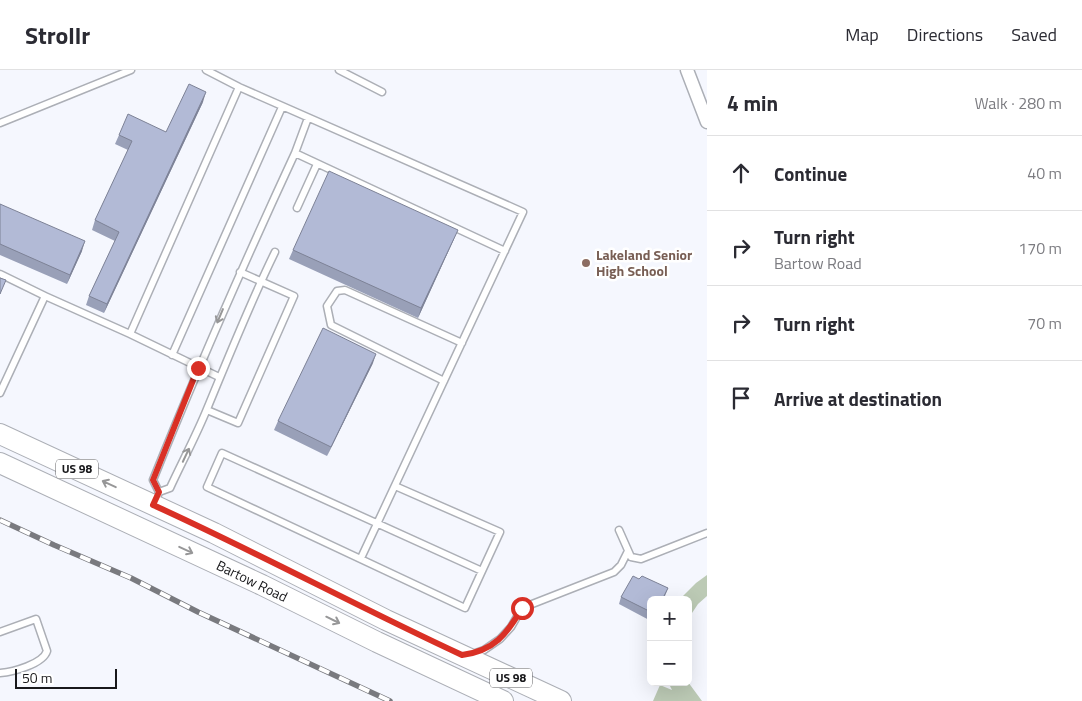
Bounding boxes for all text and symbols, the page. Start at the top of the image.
text: Strollr [25,17,90,53]
text: Map [845,21,879,48]
text: Directions [907,21,983,48]
text: Saved [1011,21,1057,48]
text: 4 min [727,87,778,119]
text: Walk · 280 m [974,91,1062,115]
icon: ahead [727,159,755,187]
text: Continue [774,159,847,188]
text: 40 m [1027,161,1062,185]
text: Turn right [774,222,855,251]
icon: right [727,234,755,262]
text: 170 m [1018,236,1062,260]
place label: Lakeland Senior High School [596,244,692,281]
text: Bartow Road [774,251,862,275]
marker: Lakeland Senior High School [580,257,592,269]
one-way arrow [215,308,225,323]
icon: right [727,309,755,337]
text: Turn right [774,309,855,338]
text: 70 m [1027,311,1062,335]
route end [187,357,210,380]
icon: arrive [727,384,755,412]
text: Arrive at destination [774,384,942,413]
one-way arrow [181,448,191,463]
road number: US 98 [56,459,98,478]
one-way arrow [102,479,117,489]
one-way arrow [178,546,193,555]
street label: Bartow Road [213,554,291,607]
map controls [647,596,692,686]
button: + [647,596,692,641]
route start [511,597,534,620]
one-way arrow [325,616,340,625]
button: − [647,641,692,686]
scale bar [15,666,118,689]
text: 50 m [22,667,52,688]
road number: US 98 [490,668,532,688]

